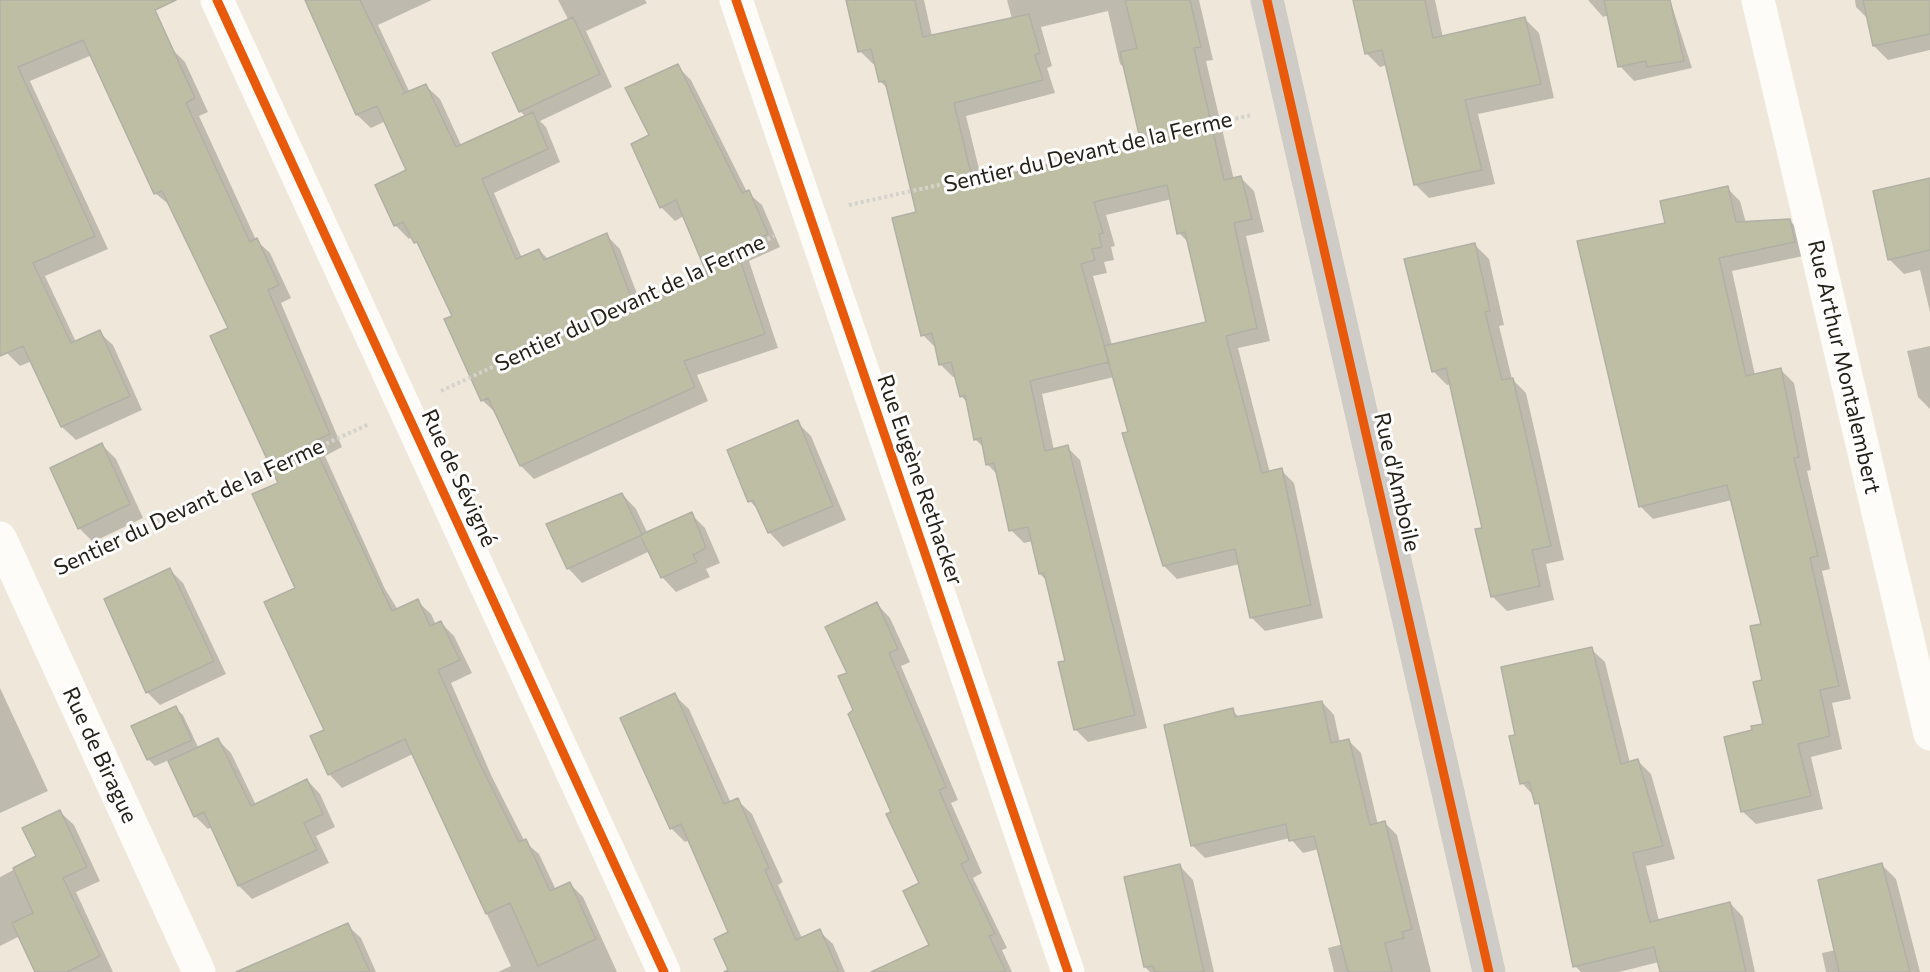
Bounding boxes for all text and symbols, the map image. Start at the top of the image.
street label: Sentier du Devant de la Ferme [941,106,1235,198]
street label: Sentier du Devant de la Ferme [491,229,769,377]
street label: Rue Arthur Montalembert [1802,238,1886,496]
street label: Rue Eugène Rethacker [872,371,968,589]
street label: Rue de Sévigné [416,405,502,551]
street label: Rue d'Amboile [1368,410,1426,554]
street label: Sentier du Devant de la Ferme [50,433,328,581]
street label: Rue de Birague [57,683,143,827]

